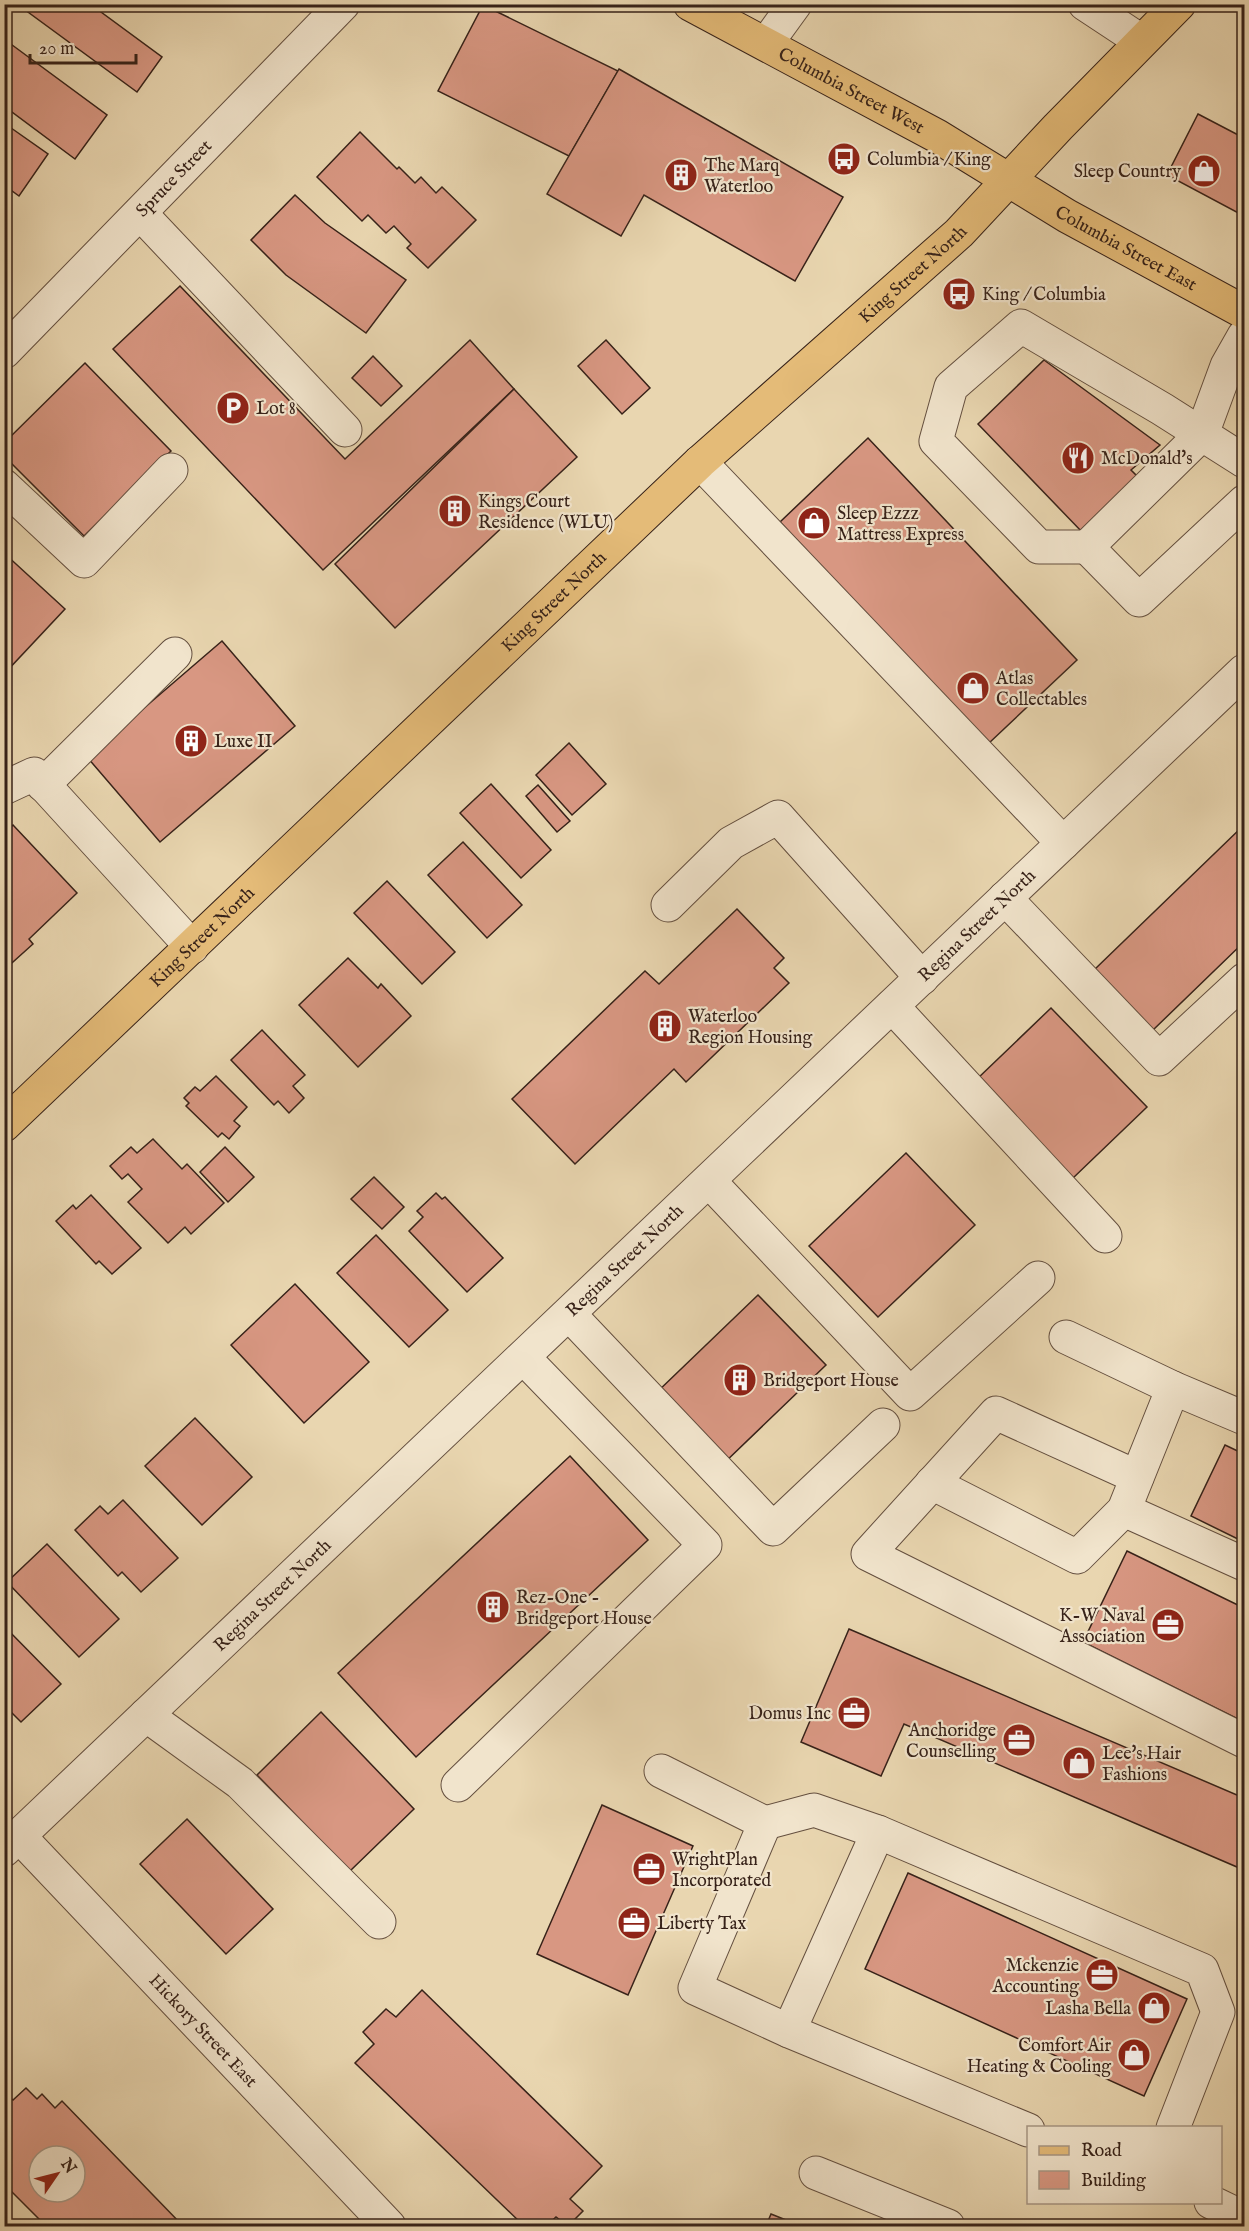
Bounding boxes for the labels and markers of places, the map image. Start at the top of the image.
bus stop icon: Columbia / King [826,141,862,177]
place label: Columbia / King [867,149,991,172]
shop icon: Sleep Country [1186,153,1222,189]
place label: The Marq Waterloo [704,155,780,199]
building icon: The Marq Waterloo [663,157,699,193]
place label: Sleep Country [1074,161,1181,184]
bus stop icon: King / Columbia [941,276,977,312]
place label: King / Columbia [982,284,1106,307]
parking icon: Lot 8 [215,390,251,426]
place label: Lot 8 [256,398,296,421]
restaurant icon: McDonald's [1060,440,1096,476]
place label: McDonald's [1101,448,1193,471]
place label: Kings Court Residence (WLU) [478,491,613,535]
building icon: Kings Court Residence (WLU) [437,493,473,529]
place label: Sleep Ezzz Mattress Express [837,503,964,547]
shop icon: Sleep Ezzz Mattress Express [796,505,832,541]
place label: Atlas Collectables [995,668,1087,712]
shop icon: Atlas Collectables [955,670,991,706]
building icon: Luxe II [173,723,209,759]
place label: Luxe II [214,731,273,754]
place label: Waterloo Region Housing [688,1006,812,1050]
building icon: Waterloo Region Housing [647,1008,683,1044]
building icon: Bridgeport House [722,1362,758,1398]
place label: Bridgeport House [763,1370,899,1393]
place label: Rez-One - Bridgeport House [516,1587,652,1631]
building icon: Rez-One - Bridgeport House [475,1589,511,1625]
place label: K-W Naval Association [1059,1605,1145,1649]
office icon: K-W Naval Association [1150,1607,1186,1643]
office icon: Domus Inc [836,1695,872,1731]
place label: Domus Inc [748,1703,831,1726]
place label: Anchoridge Counselling [906,1720,996,1764]
office icon: Anchoridge Counselling [1001,1722,1037,1758]
place label: Lee's Hair Fashions [1102,1743,1182,1787]
shop icon: Lee's Hair Fashions [1061,1745,1097,1781]
place label: WrightPlan Incorporated [672,1849,772,1893]
office icon: WrightPlan Incorporated [631,1851,667,1887]
office icon: Liberty Tax [616,1905,652,1941]
place label: Liberty Tax [657,1913,747,1936]
place label: Mckenzie Accounting [992,1955,1079,1999]
office icon: Mckenzie Accounting [1084,1957,1120,1993]
shop icon: Lasha Bella [1136,1990,1172,2026]
place label: Lasha Bella [1045,1998,1131,2021]
place label: Comfort Air Heating & Cooling [967,2035,1111,2079]
shop icon: Comfort Air Heating & Cooling [1116,2037,1152,2073]

